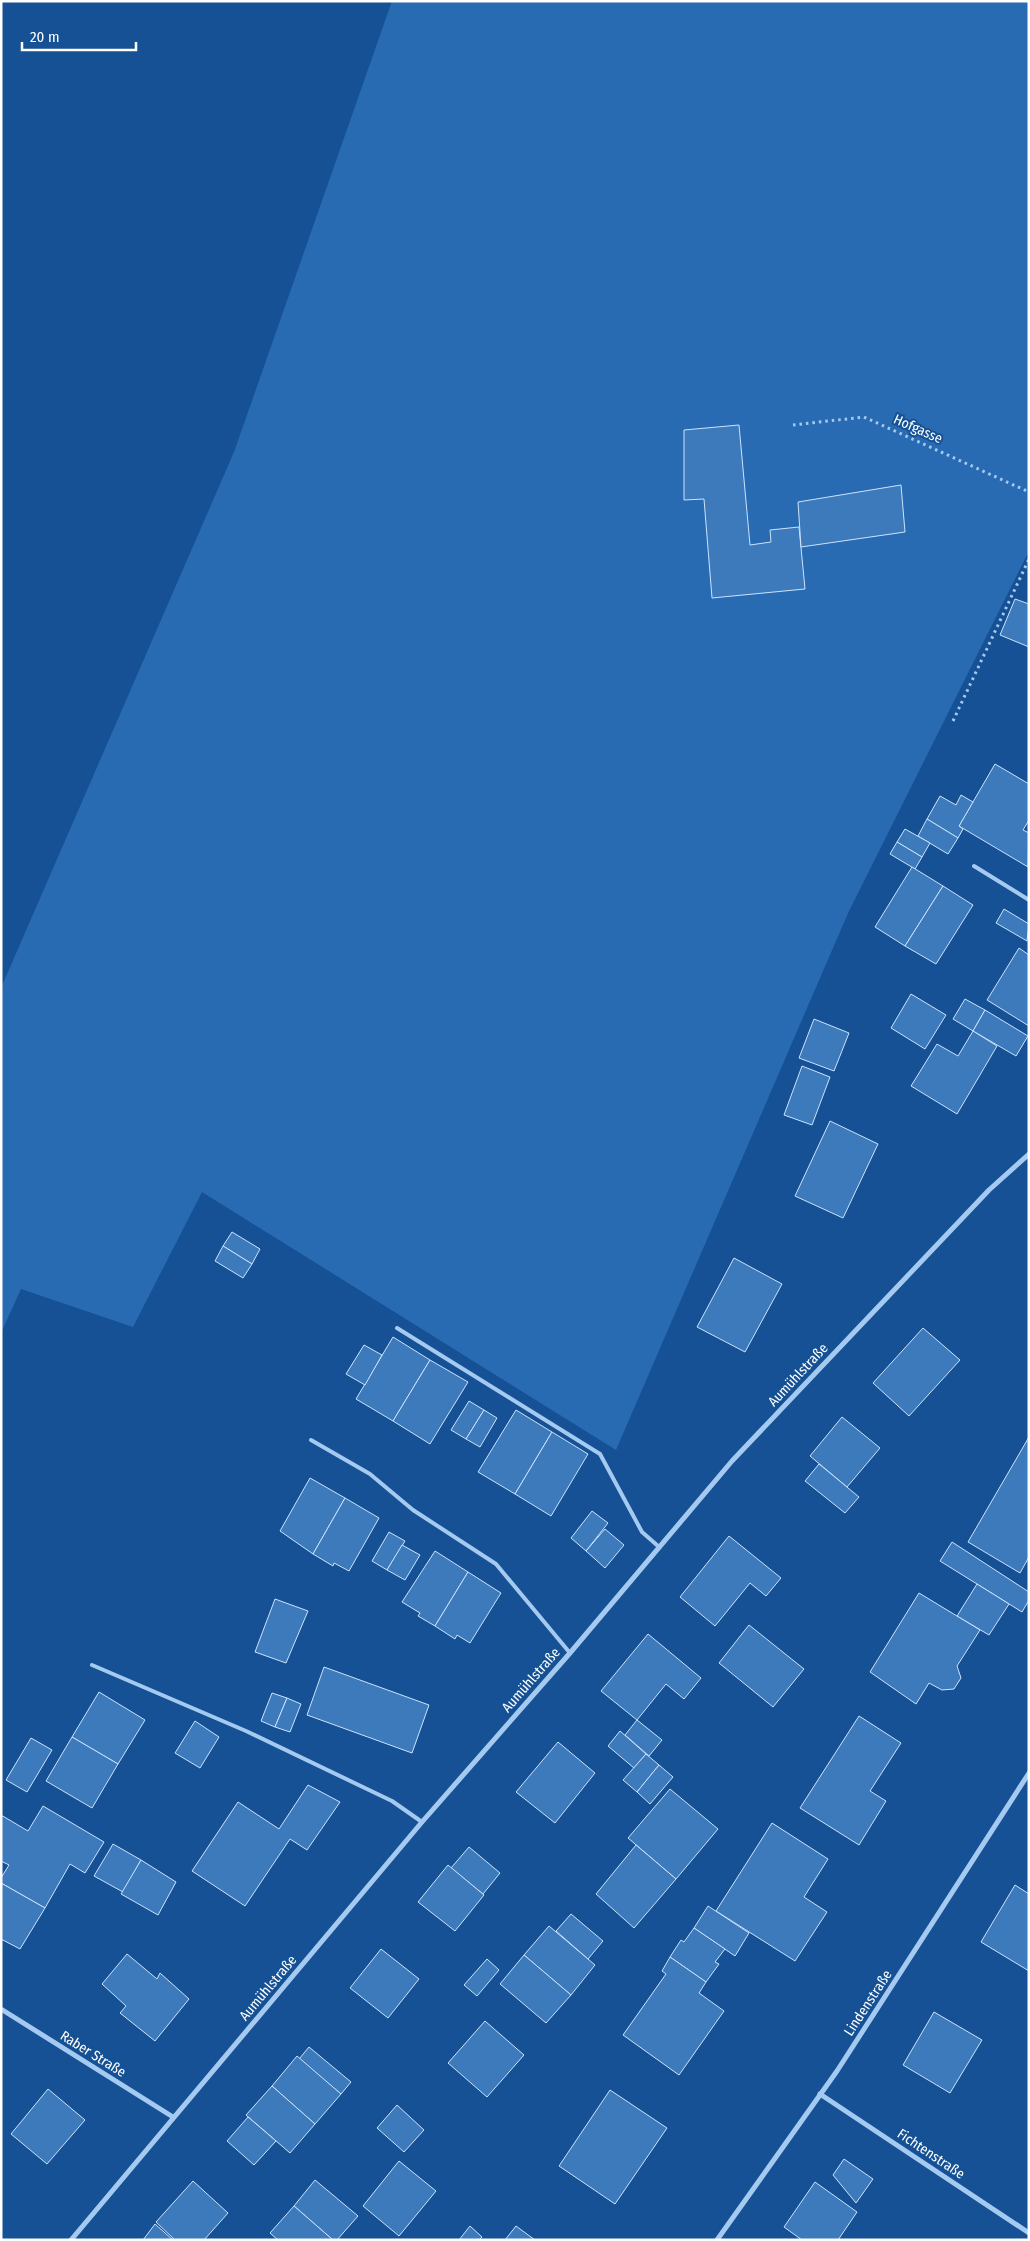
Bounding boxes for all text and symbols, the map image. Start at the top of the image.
scale bar [22,20,136,52]
text: 20 m [30,28,60,46]
street label: Hofgasse [891,411,945,447]
street label: Aumühlstraße [764,1340,832,1410]
street label: Aumühlstraße [498,1644,564,1716]
street label: Aumühlstraße [236,1952,300,2024]
street label: Lindenstraße [840,1967,896,2039]
street label: Raber Straße [57,2027,129,2081]
street label: Fichtenstraße [894,2125,968,2183]

